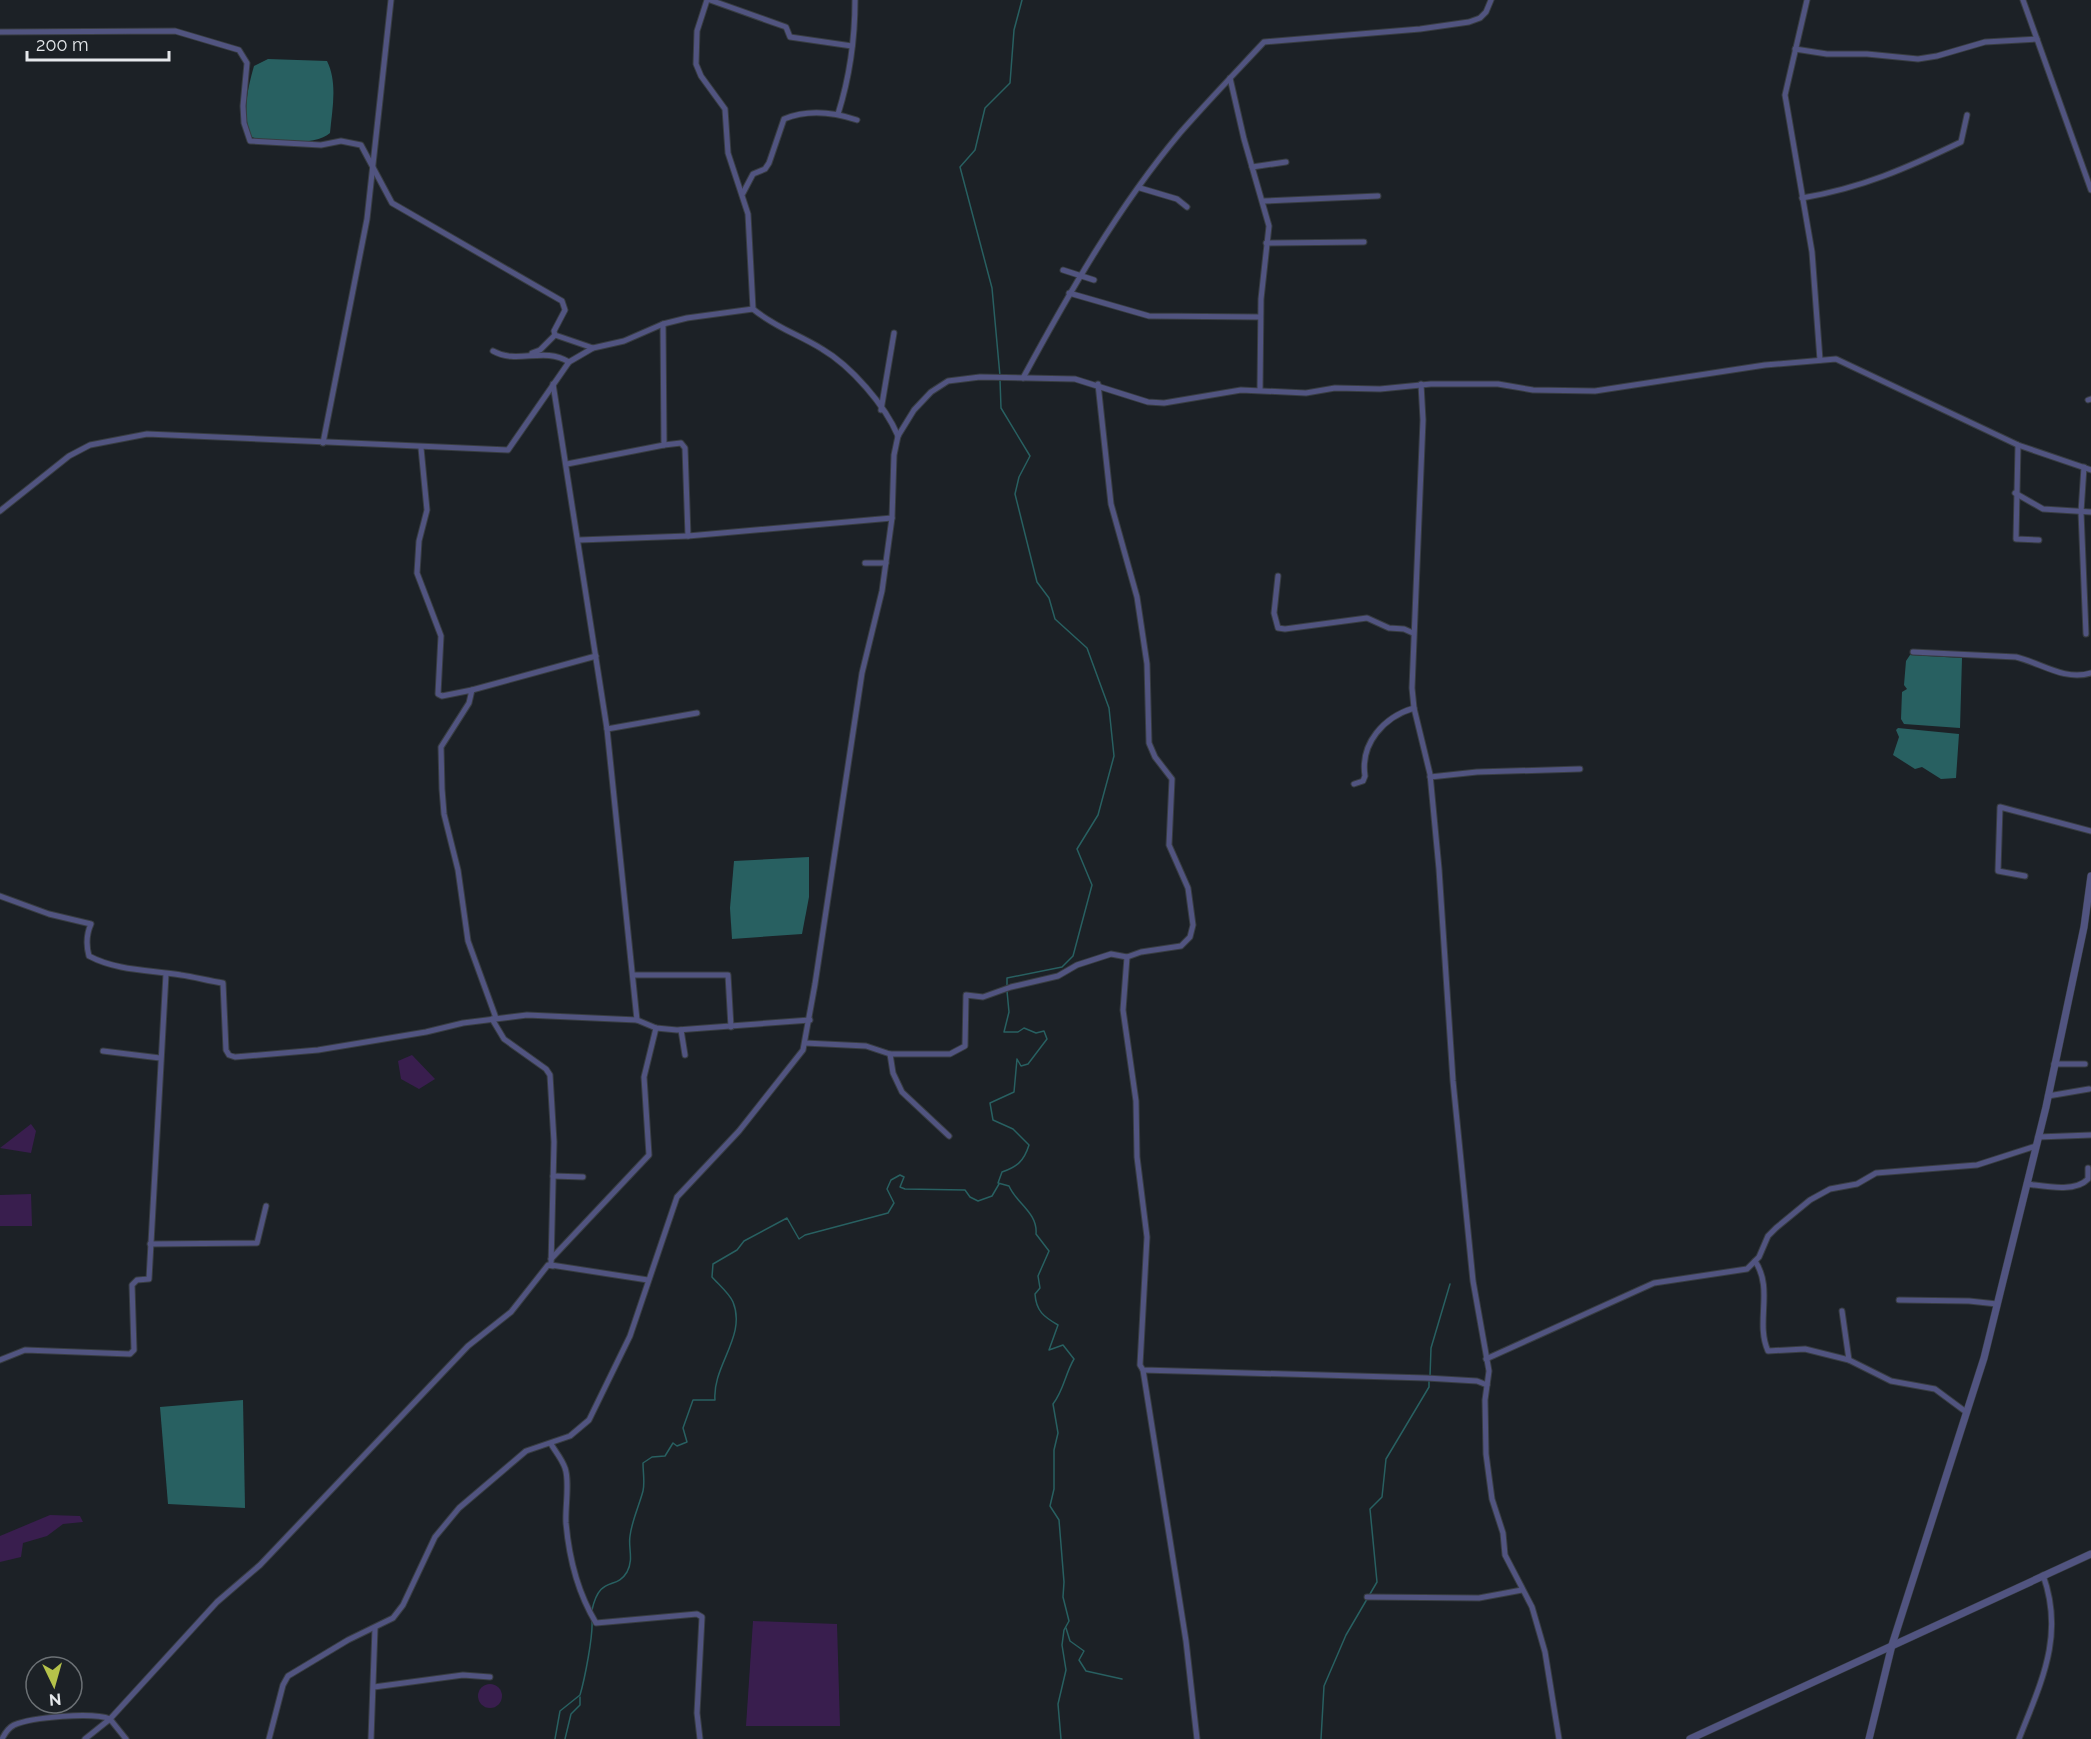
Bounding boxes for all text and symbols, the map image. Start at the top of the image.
scale bar [27,24,170,62]
text: 200 m [36,34,89,55]
north arrow [24,1655,84,1715]
text: N [48,1689,62,1709]

